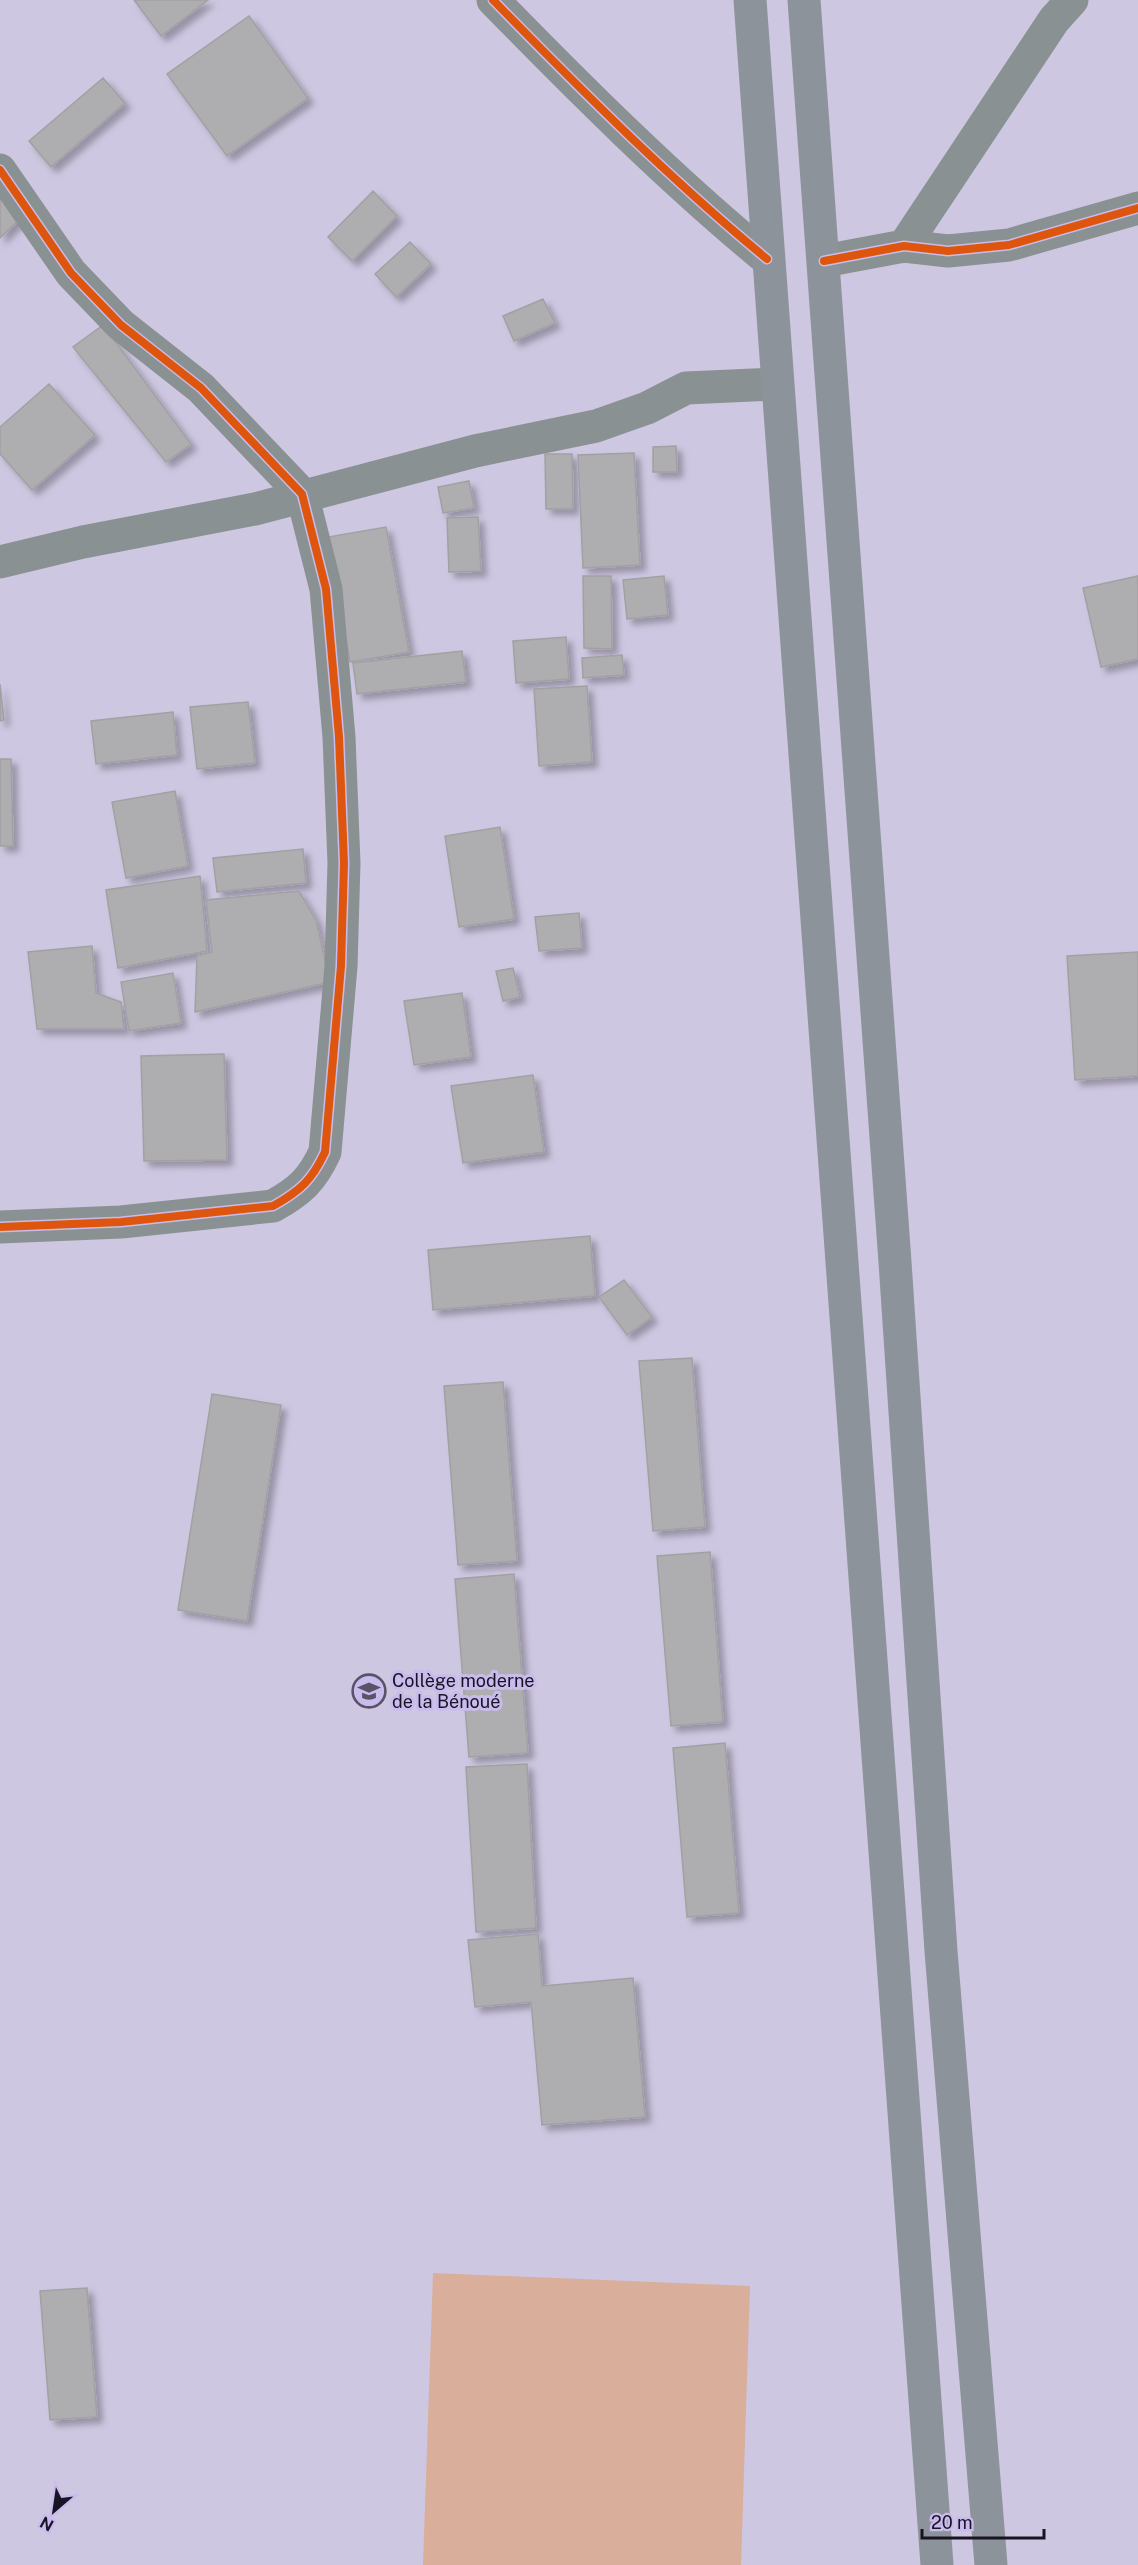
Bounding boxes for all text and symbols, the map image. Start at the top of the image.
place label: Collège moderne de la Bénoué [392,1670,535,1712]
school or university icon: Collège moderne de la Bénoué [351,1673,387,1709]
north arrow [24,2481,84,2541]
scale bar [922,2502,1044,2540]
text: N [37,2512,57,2535]
text: 20 m [931,2512,973,2533]

